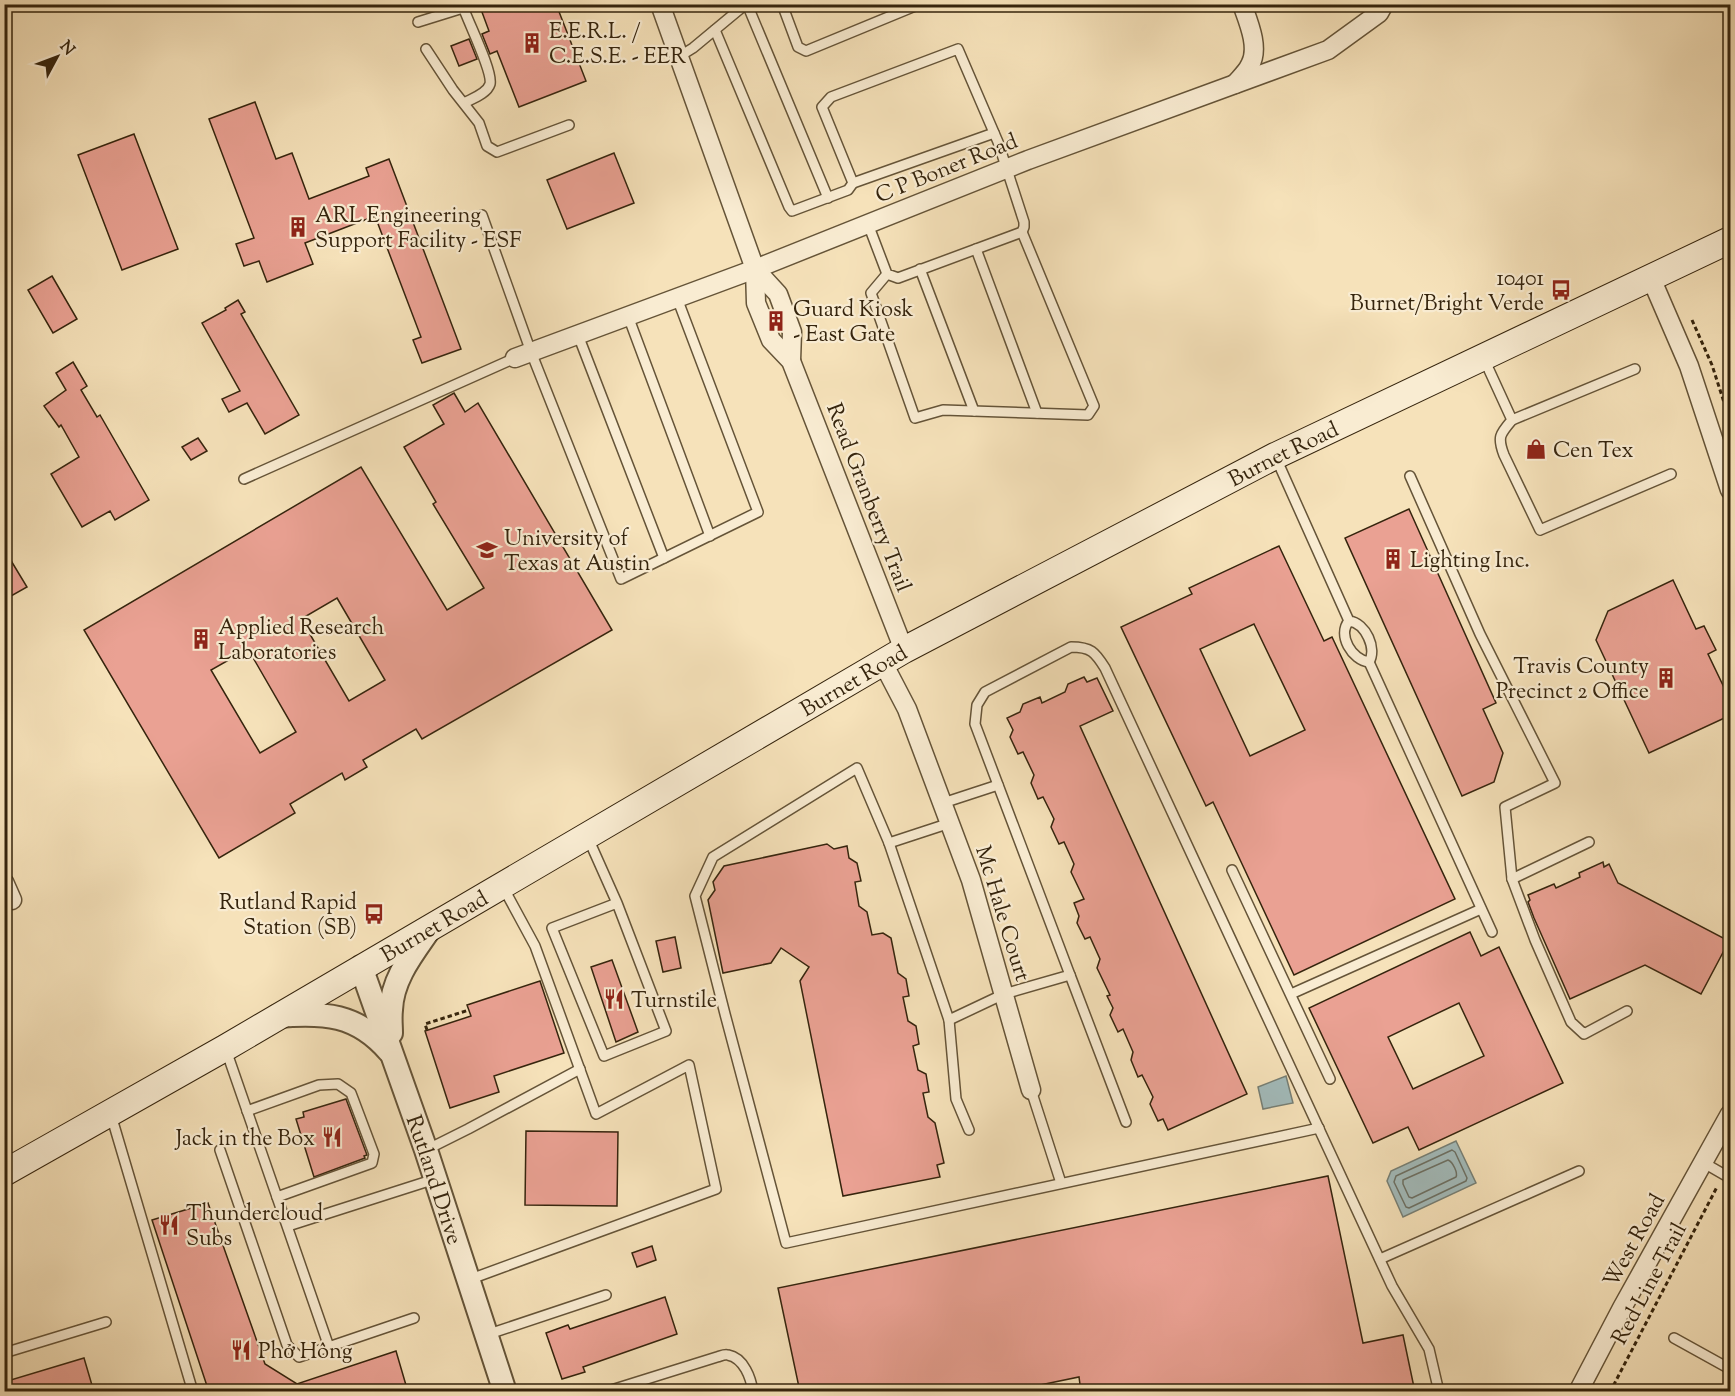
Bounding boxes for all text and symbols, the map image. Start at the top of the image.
place label: E.E.R.L. / C.E.S.E. - EER [549,17,686,74]
north arrow [27,27,87,87]
building icon: E.E.R.L. / C.E.S.E. - EER [520,31,544,55]
text: N [54,36,79,61]
street label: C P Boner Road [871,127,1023,213]
place label: ARL Engineering Support Facility - ESF [315,201,522,258]
building icon: ARL Engineering Support Facility - ESF [286,215,310,239]
place label: 10401 Burnet/Bright Verde [1350,264,1545,321]
bus stop icon: 10401 Burnet/Bright Verde [1549,278,1573,302]
place label: Guard Kiosk - East Gate [793,295,914,352]
building icon: Guard Kiosk - East Gate [764,309,788,333]
street label: Read Granberry Trail [816,399,918,597]
street label: Burnet Road [1223,415,1345,497]
place label: Cen Tex [1553,436,1634,468]
shop icon: Cen Tex [1524,437,1548,461]
place label: University of Texas at Austin [504,524,650,581]
school or university icon: University of Texas at Austin [475,538,499,562]
place label: Lighting Inc. [1410,546,1530,578]
building icon: Lighting Inc. [1381,547,1405,571]
place label: Applied Research Laboratories [218,613,385,670]
building icon: Applied Research Laboratories [189,627,213,651]
street label: Burnet Road [795,638,914,726]
place label: Travis County Precinct 2 Office [1496,652,1649,709]
building icon: Travis County Precinct 2 Office [1654,666,1678,690]
street label: Mc Hale Court [965,842,1037,986]
street label: Burnet Road [376,884,495,972]
place label: Rutland Rapid Station (SB) [219,888,357,945]
bus stop icon: Rutland Rapid Station (SB) [362,902,386,926]
place label: Turnstile [631,986,717,1018]
restaurant icon: Turnstile [602,987,626,1011]
street label: Rutland Drive [396,1111,469,1249]
place label: Jack in the Box [174,1124,315,1156]
restaurant icon: Jack in the Box [320,1125,344,1149]
street label: West Road [1597,1189,1675,1294]
place label: Thundercloud Subs [186,1199,323,1256]
restaurant icon: Thundercloud Subs [157,1213,181,1237]
street label: Red Line Trail [1605,1218,1696,1351]
place label: Phở Hồng [258,1337,353,1369]
restaurant icon: Phở Hồng [229,1338,253,1362]

